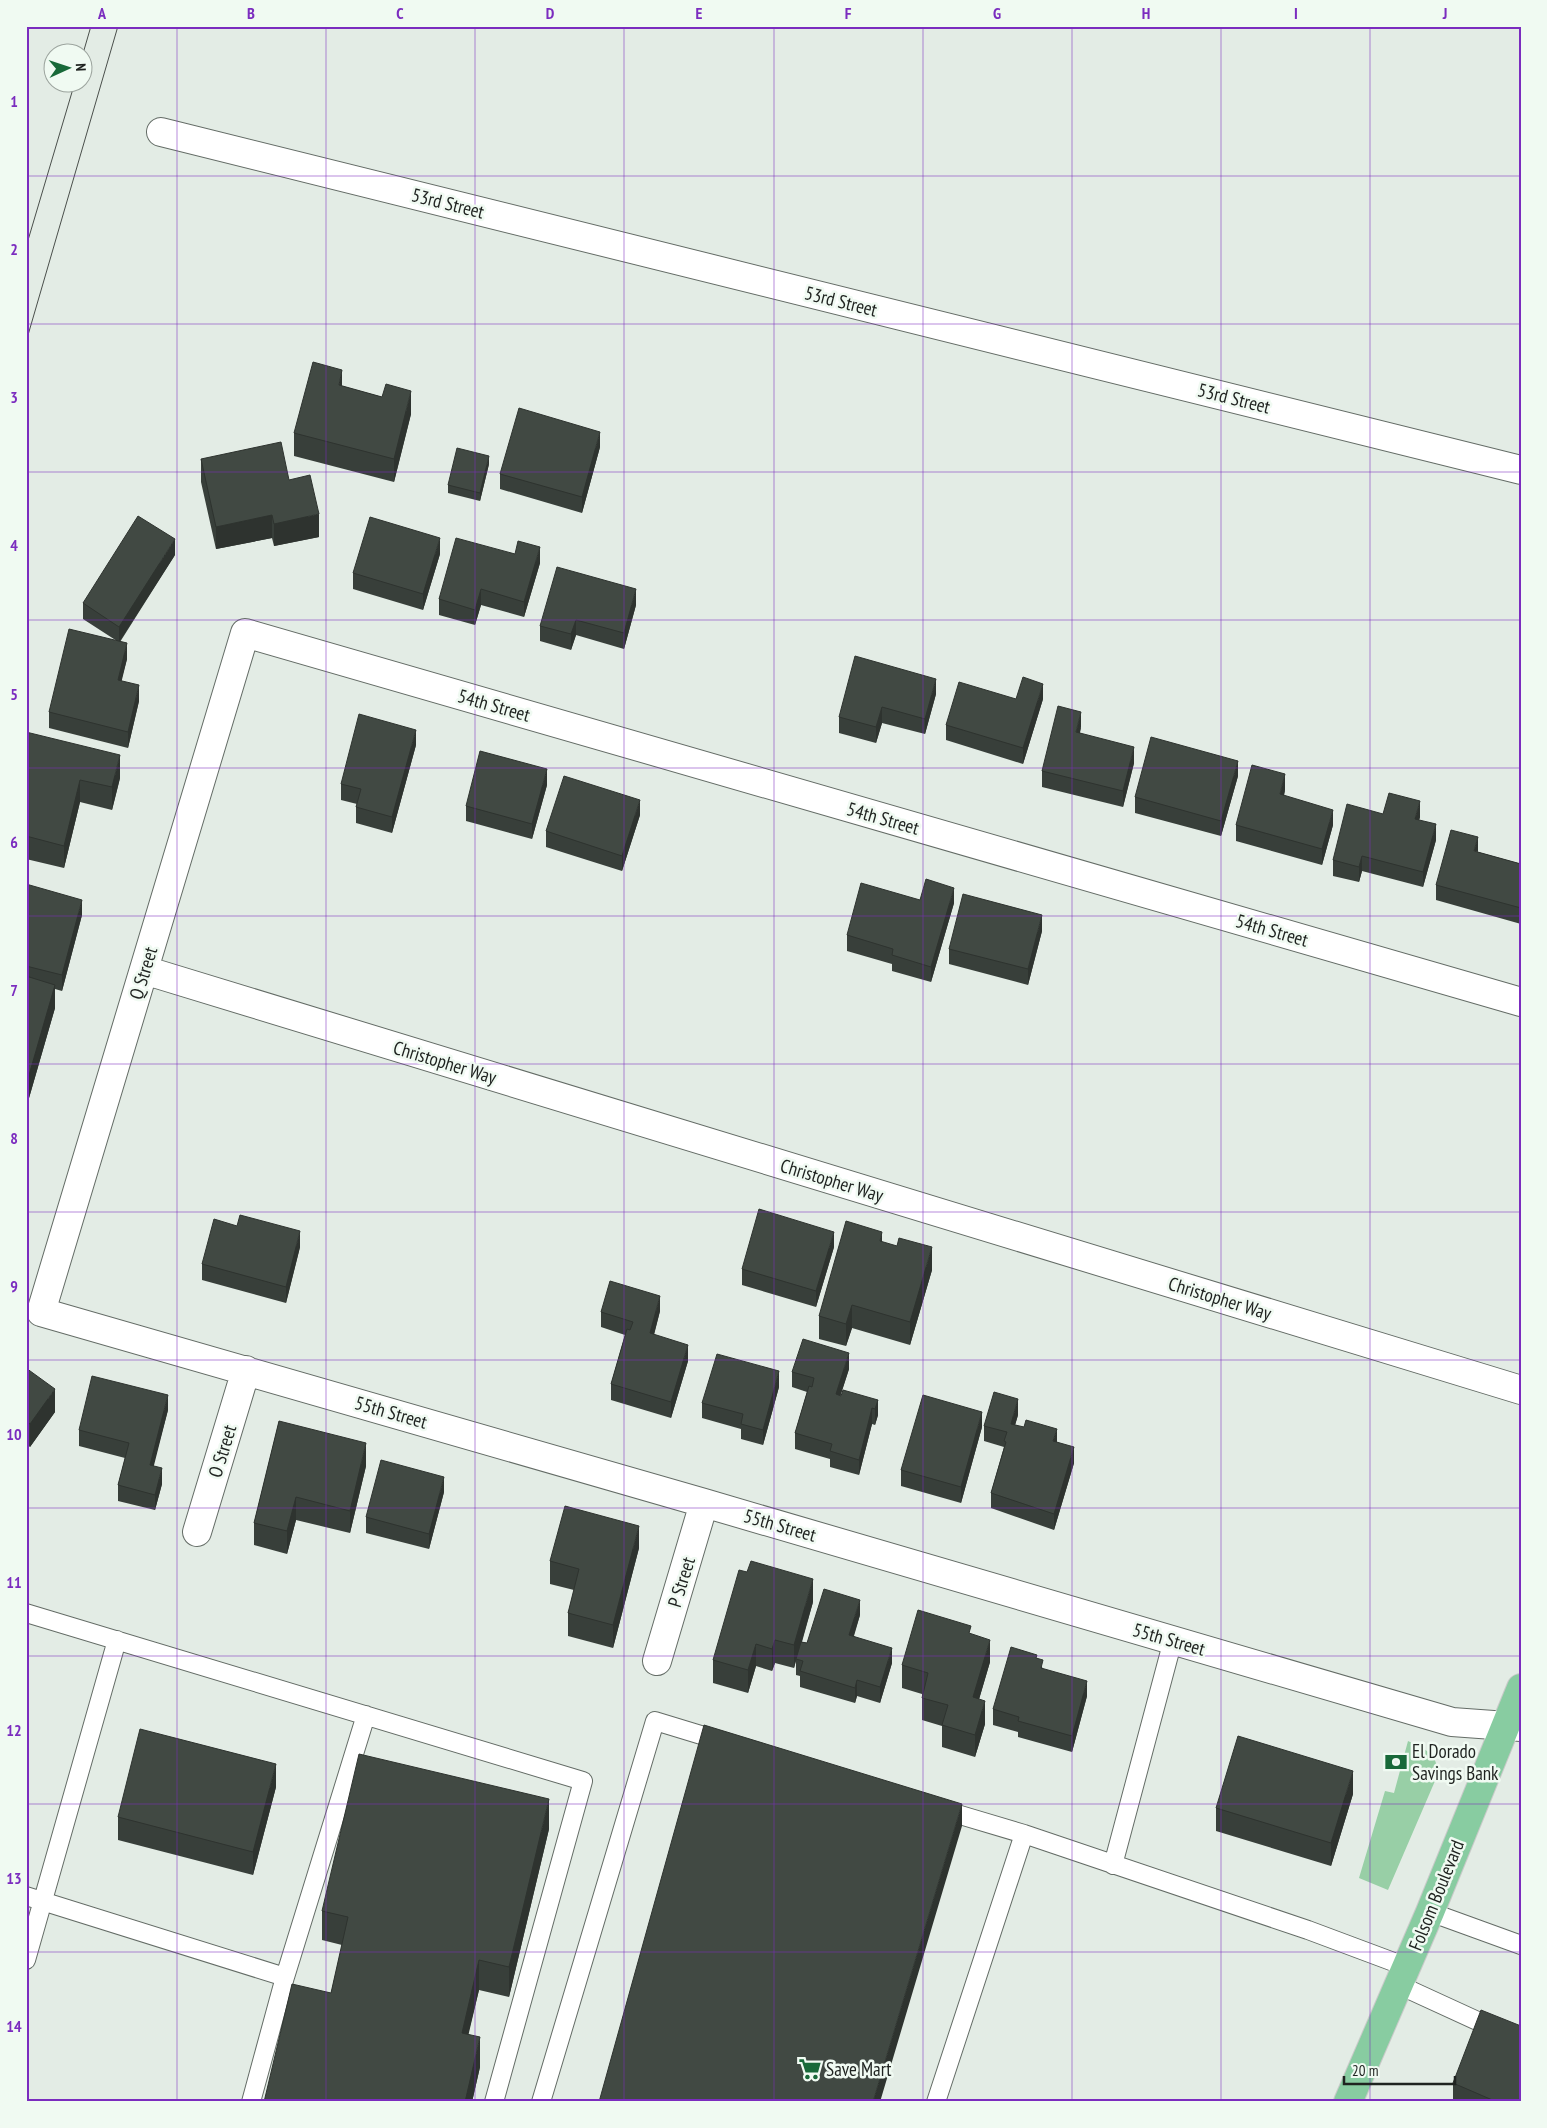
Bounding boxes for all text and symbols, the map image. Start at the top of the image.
text: A [97,3,107,23]
text: B [247,3,255,23]
text: C [396,3,404,23]
text: D [546,3,555,23]
text: E [696,3,703,23]
text: F [845,3,852,23]
text: G [993,3,1001,23]
text: H [1142,3,1150,23]
text: I [1294,3,1298,23]
text: J [1442,3,1447,23]
north arrow [42,42,92,92]
text: N [72,63,90,72]
text: 1 [10,91,18,111]
street label: 53rd Street [409,182,487,224]
text: 2 [10,239,18,259]
street label: 53rd Street [802,280,880,322]
street label: 53rd Street [1195,377,1273,419]
text: 3 [10,387,18,407]
text: 4 [10,535,18,555]
street label: 54th Street [455,683,534,727]
text: 5 [10,684,18,704]
street label: 54th Street [844,796,923,840]
text: 6 [10,832,18,852]
street label: 54th Street [1233,908,1312,952]
street label: Q Street [124,943,163,1002]
text: 7 [10,980,18,1000]
street label: Christopher Way [391,1035,500,1089]
text: 8 [10,1128,18,1148]
street label: Christopher Way [778,1153,887,1207]
street label: Christopher Way [1166,1271,1275,1325]
text: 9 [10,1276,18,1296]
street label: 55th Street [352,1390,431,1434]
street label: O Street [203,1421,242,1480]
text: 10 [6,1424,22,1444]
street label: 55th Street [741,1503,820,1547]
street label: P Street [662,1553,700,1610]
text: 11 [6,1572,22,1592]
street label: 55th Street [1130,1617,1209,1661]
text: 12 [6,1720,22,1740]
place label: El Dorado Savings Bank [1412,1739,1499,1785]
bank icon: El Dorado Savings Bank [1383,1749,1409,1775]
street label: Folsom Boulevard [1403,1836,1469,1954]
text: 13 [6,1868,22,1888]
text: 14 [6,2016,22,2036]
scale bar [1344,2053,1456,2085]
supermarket icon: Save Mart [797,2056,823,2082]
place label: Save Mart [826,2057,892,2081]
text: 20 m [1352,2061,1378,2080]

